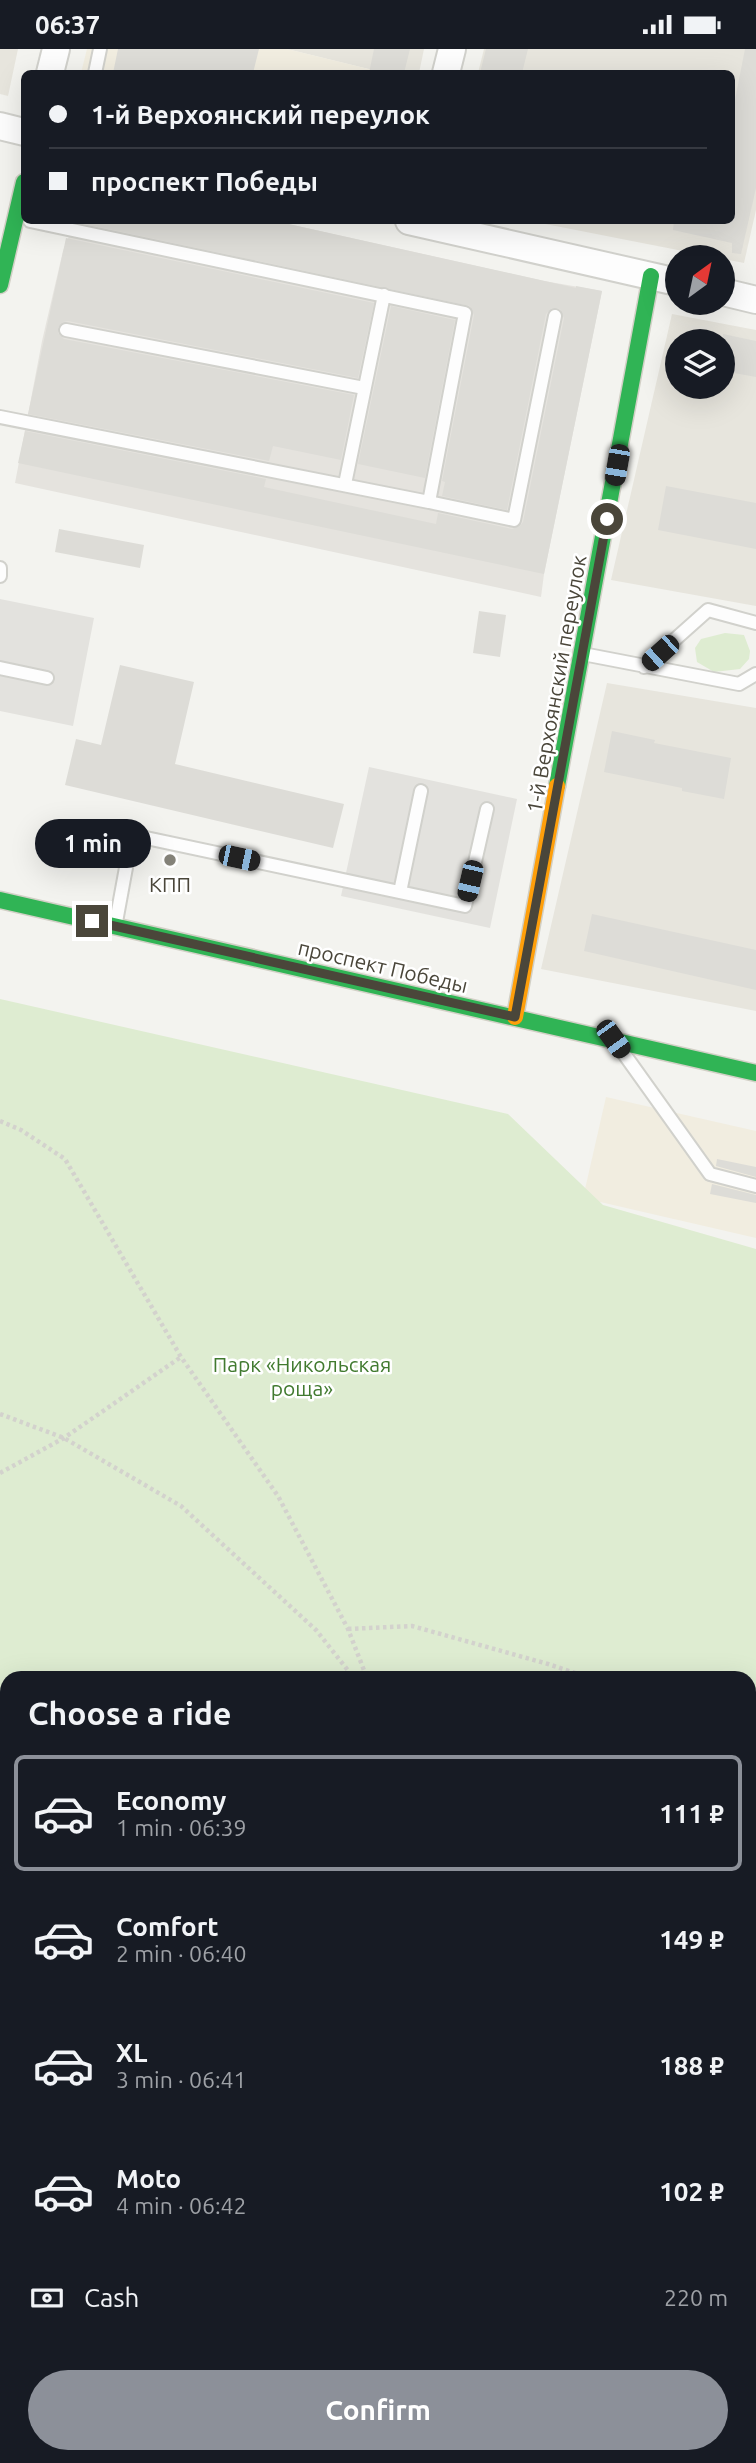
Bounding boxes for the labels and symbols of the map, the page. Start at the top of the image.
north arrow [665,245,735,315]
car [604,442,631,488]
route start [591,503,623,535]
street label: 1-й Верхоянский переулок [521,553,591,815]
car [638,631,683,675]
callout: 1 min [34,819,150,869]
car [217,843,262,873]
marker: КПП [162,852,178,868]
car [456,858,485,904]
place label: КПП [149,872,191,896]
route end [76,905,108,937]
street label: проспект Победы [296,935,470,997]
car [593,1016,634,1062]
park label: Парк «Никольская роща» [213,1352,391,1400]

